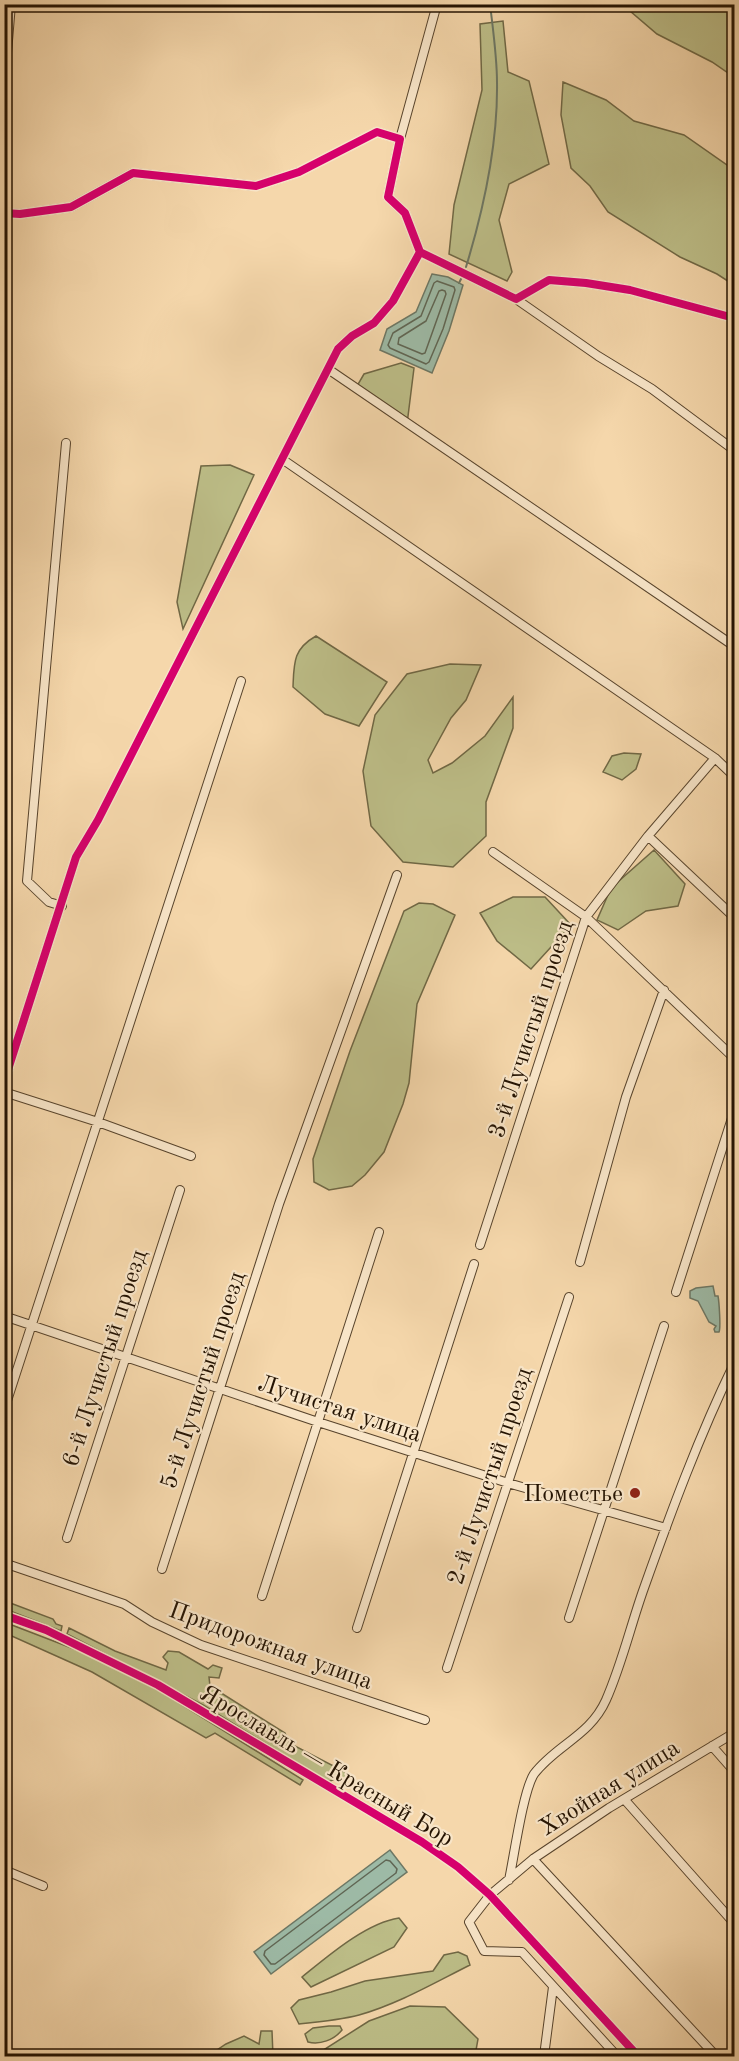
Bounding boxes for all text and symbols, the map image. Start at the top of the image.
street label: 3-й Лучистый проезд [485,918,578,1141]
street label: 6-й Лучистый проезд [59,1247,152,1470]
street label: 5-й Лучистый проезд [157,1269,250,1492]
street label: 2-й Лучистый проезд [444,1365,537,1588]
street label: Лучистая улица [255,1372,424,1448]
place label: Поместье [523,1483,623,1507]
marker: Поместье [628,1486,642,1500]
street label: Придорожная улица [165,1599,376,1695]
street label: Ярославль — Красный Бор [195,1681,457,1852]
street label: Хвойная улица [536,1736,684,1841]

